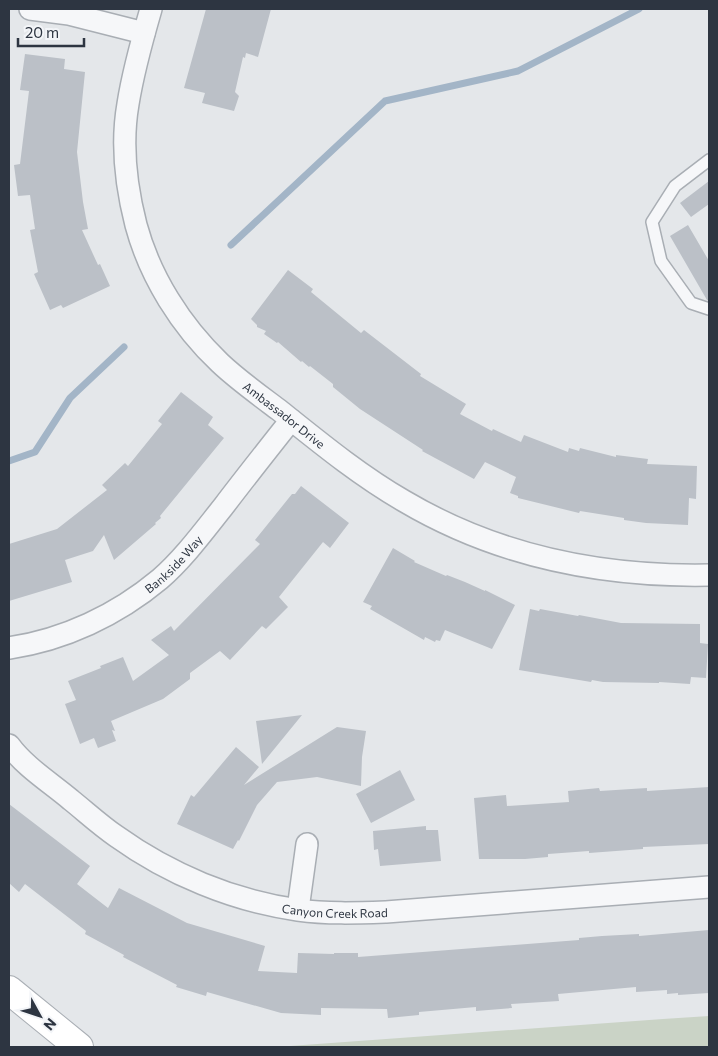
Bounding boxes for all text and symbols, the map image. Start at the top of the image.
scale bar [18,15,84,47]
text: 20 m [25,23,59,41]
street label: Ambassador Drive [241,379,328,451]
street label: Bankside Way [142,532,205,596]
street label: Canyon Creek Road [281,901,388,920]
north arrow [15,991,65,1041]
text: N [40,1015,60,1034]

